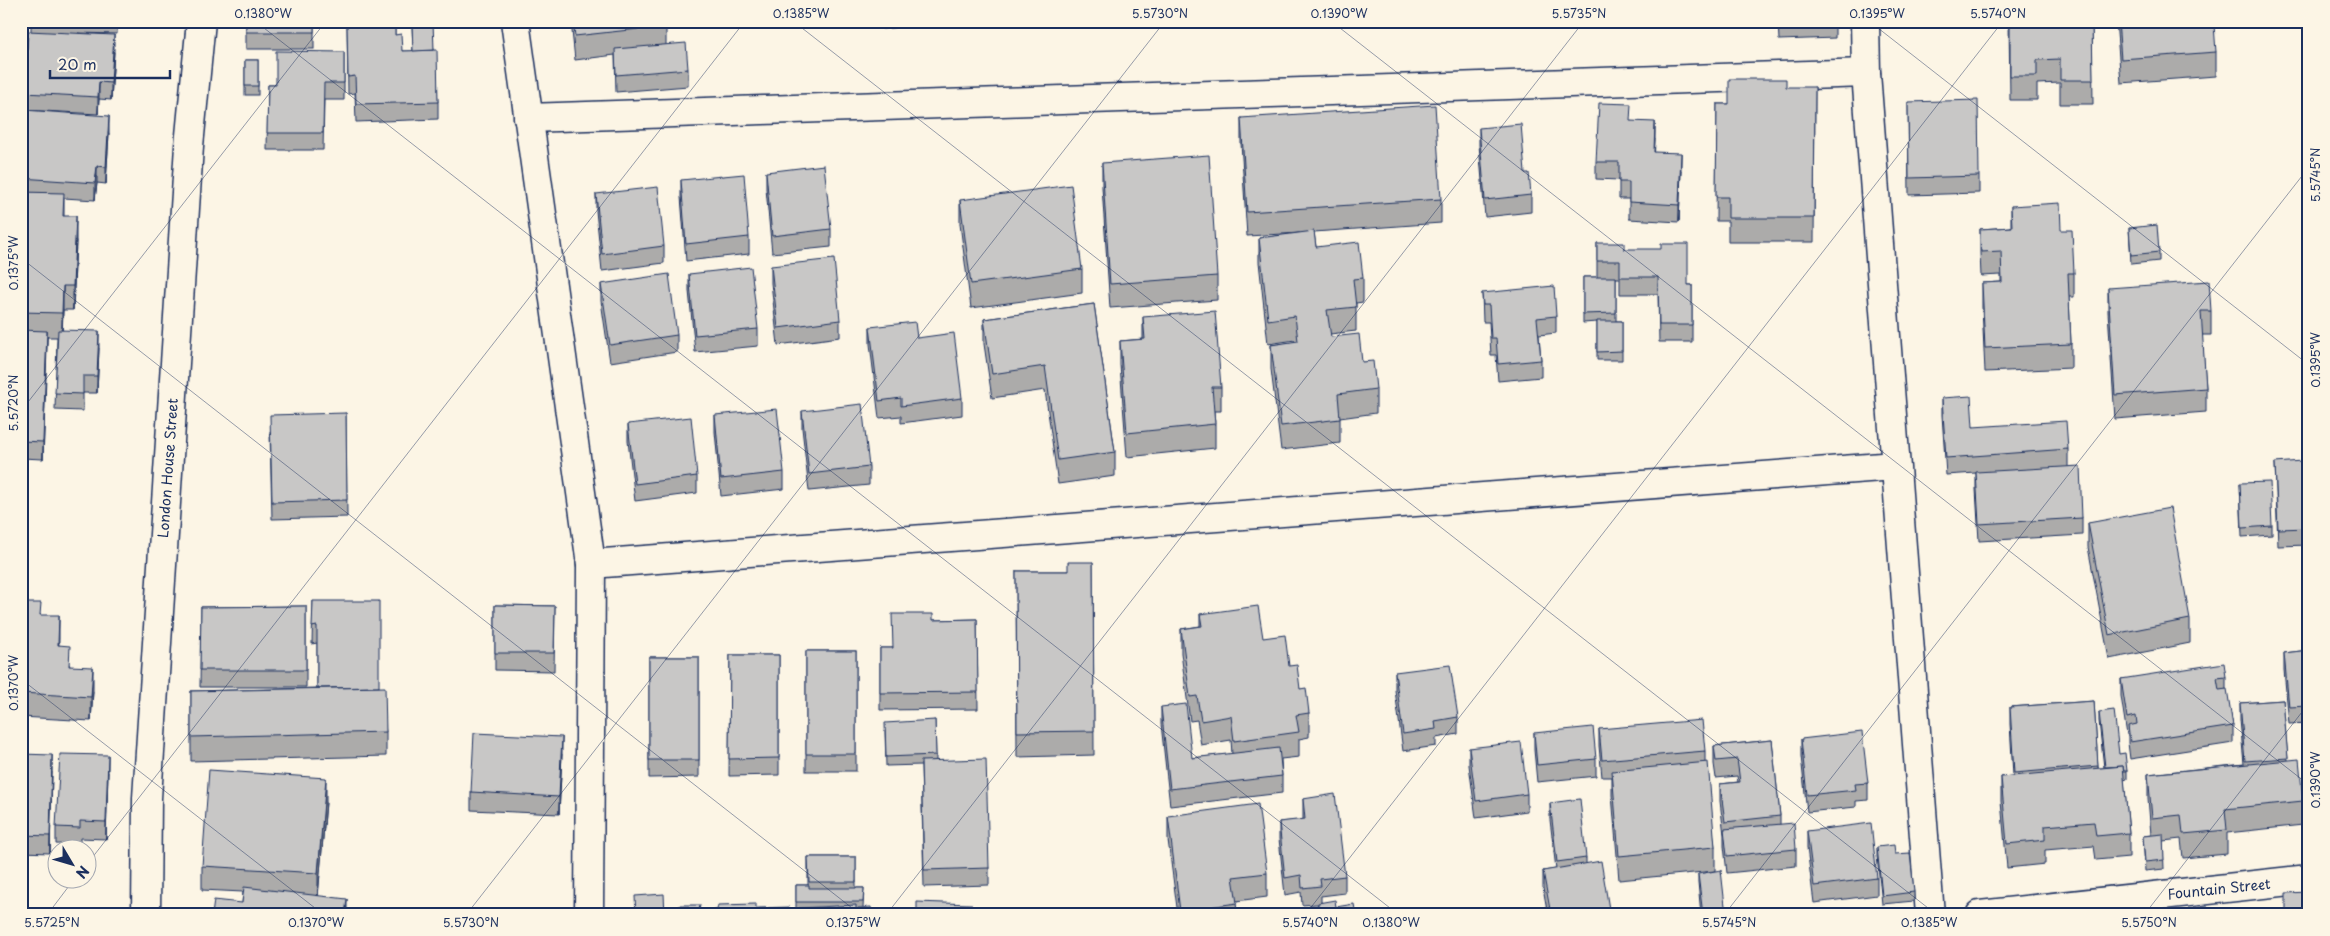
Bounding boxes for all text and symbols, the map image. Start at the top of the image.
text: 0.1380°W [234,4,292,22]
text: 0.1385°W [773,4,830,22]
text: 5.5730°N [1132,4,1188,22]
text: 0.1390°W [1310,4,1368,22]
text: 5.5735°N [1552,4,1606,22]
text: 0.1395°W [1849,4,1906,22]
text: 5.5740°N [1970,4,2026,22]
scale bar [50,48,170,80]
text: 20 m [58,52,97,75]
text: 5.5745°N [2306,148,2324,202]
text: 0.1375°W [4,235,22,291]
text: 0.1395°W [2306,331,2324,388]
text: 5.5720°N [4,375,22,431]
street label: London House Street [152,397,183,539]
text: 0.1370°W [4,654,22,711]
text: 0.1390°W [2306,751,2324,809]
north arrow [48,838,98,888]
text: N [71,861,94,883]
street label: Fountain Street [2166,873,2272,904]
text: 5.5725°N [24,913,80,931]
text: 0.1370°W [288,913,345,931]
text: 5.5730°N [443,913,499,931]
text: 0.1375°W [825,913,881,931]
text: 5.5740°N [1282,913,1338,931]
text: 0.1380°W [1362,913,1420,931]
text: 5.5745°N [1702,913,1756,931]
text: 0.1385°W [1901,913,1958,931]
text: 5.5750°N [2121,913,2177,931]

